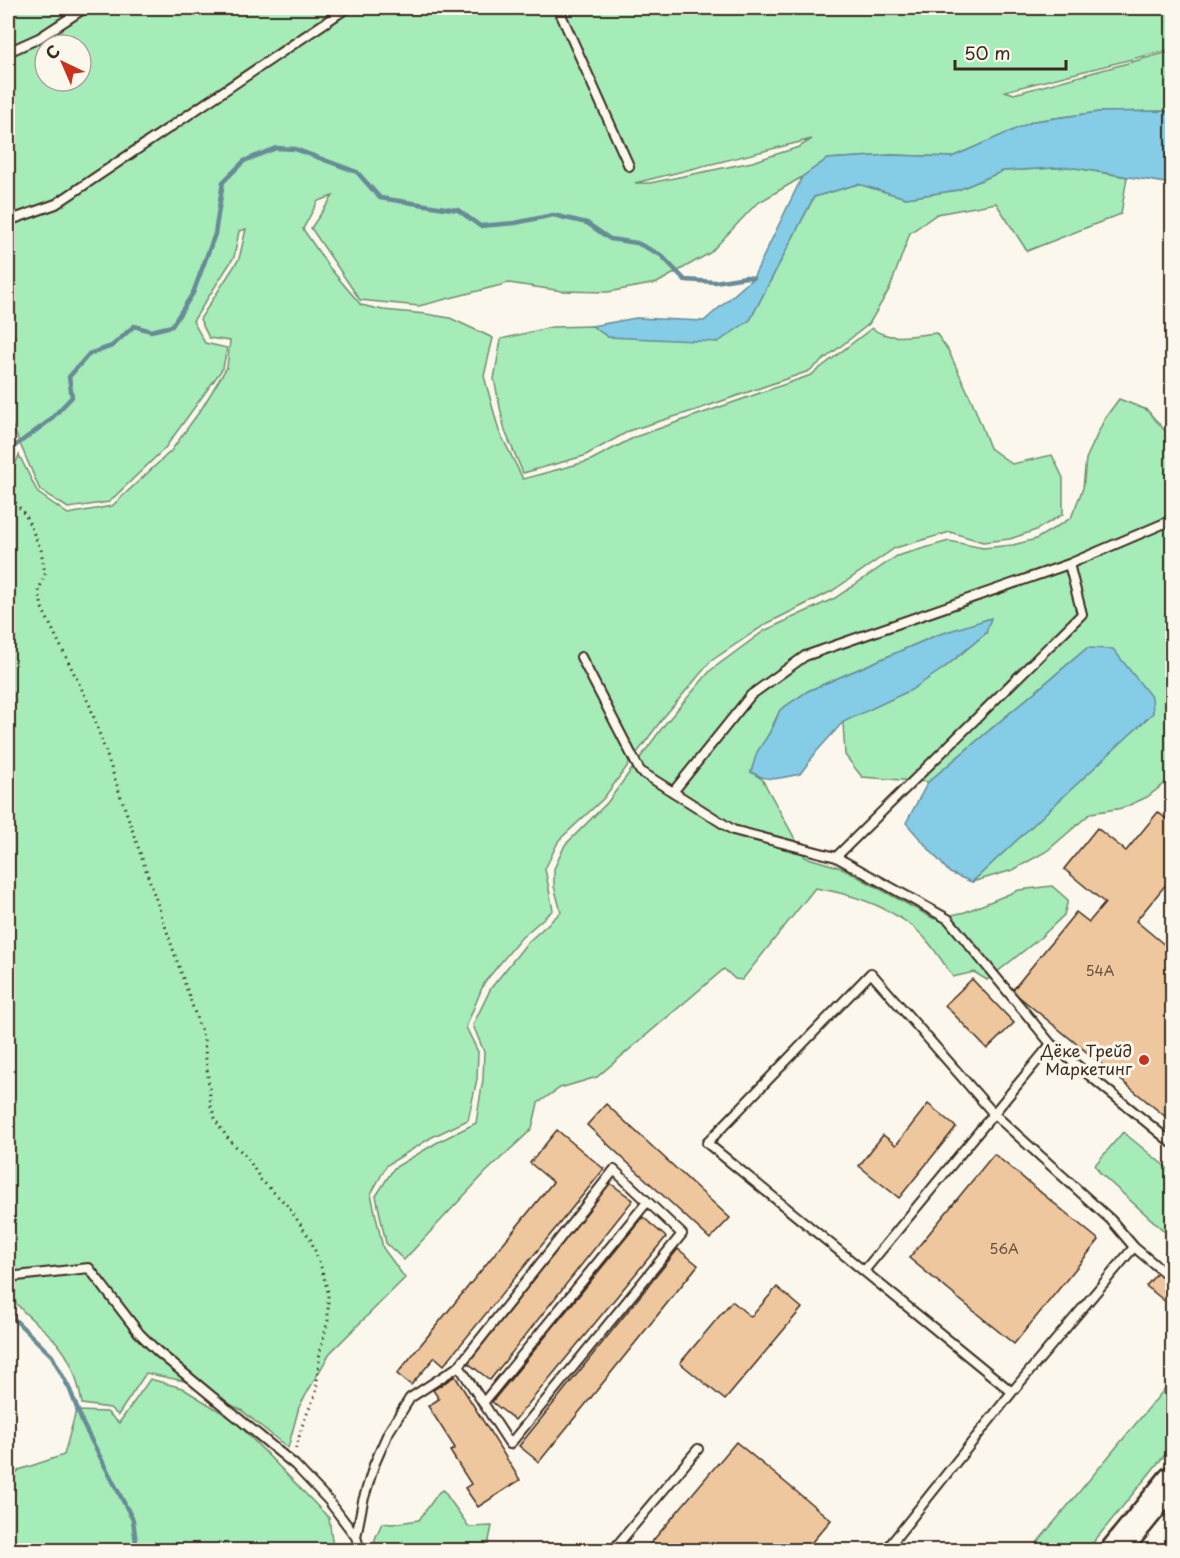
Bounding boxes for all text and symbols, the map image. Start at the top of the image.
north arrow [33,33,93,93]
scale bar [955,33,1066,71]
text: С [39,39,65,64]
text: 50 m [964,39,1011,66]
house number: 54А [1086,960,1115,981]
place label: Дёке Трейд Маркетинг [1040,1038,1133,1080]
marker: Дёке Трейд Маркетинг [1137,1053,1151,1067]
house number: 56А [989,1238,1019,1259]

